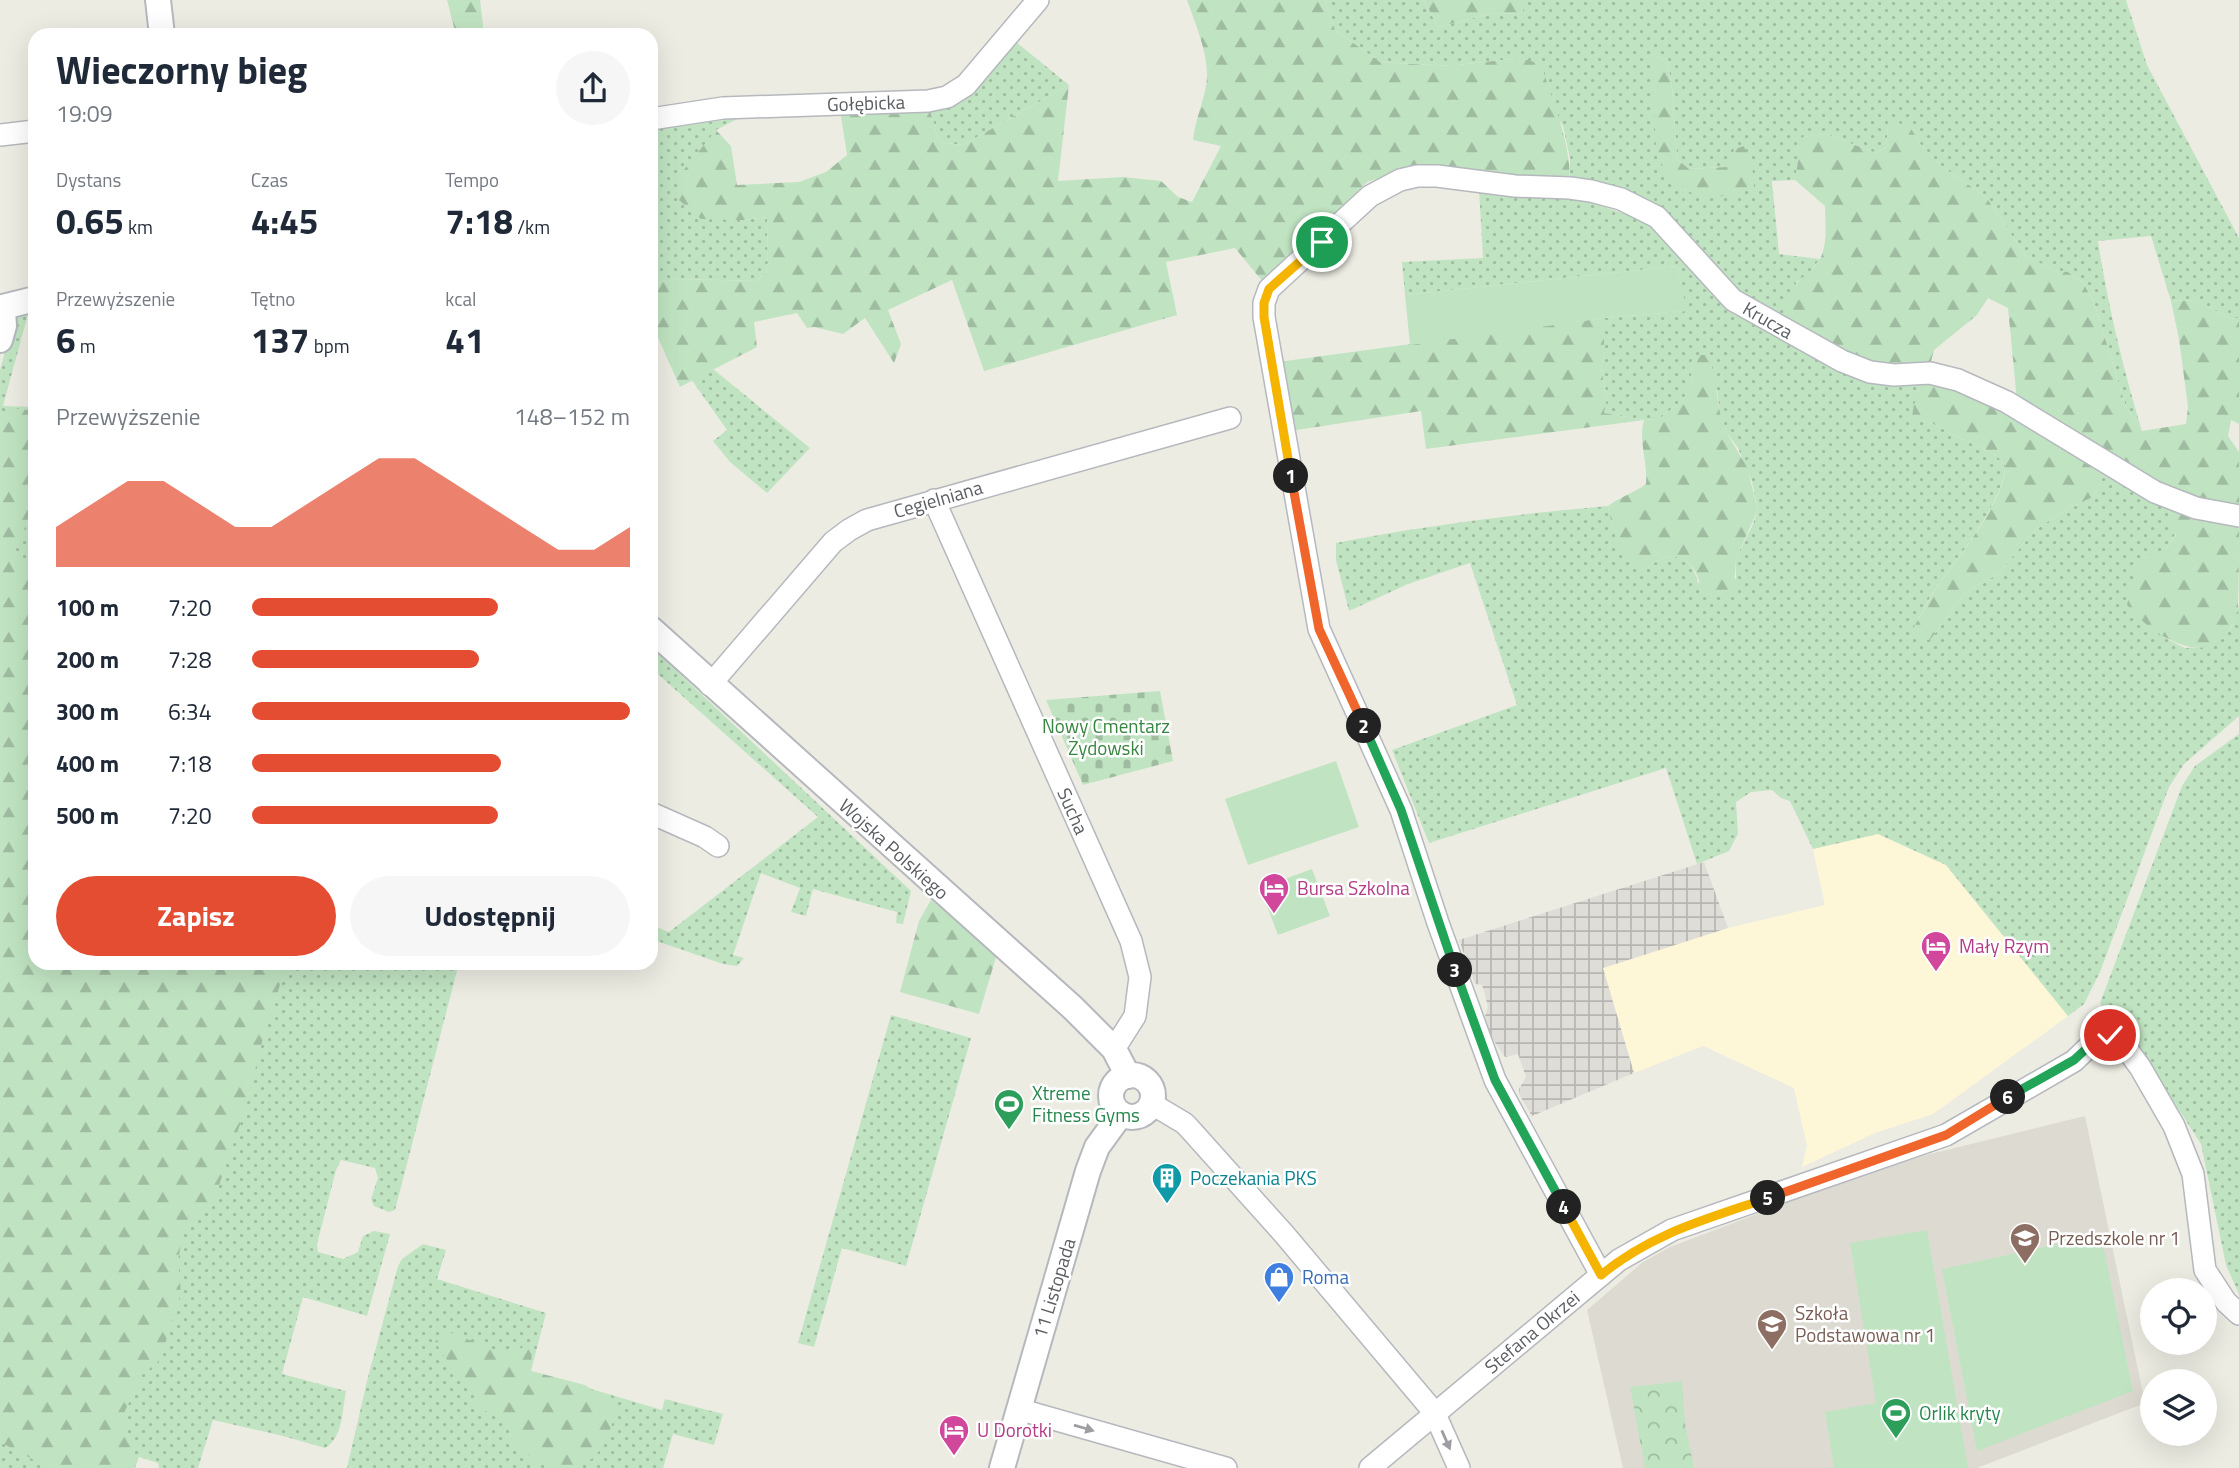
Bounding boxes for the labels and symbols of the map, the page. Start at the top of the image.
street label: Gołębicka [826,87,906,118]
pin [1292,212,1352,272]
street label: Krucza [1738,294,1799,346]
pin: 1 [1274,458,1308,494]
street label: Cegielniana [890,472,986,525]
pin: 2 [1346,708,1382,744]
park label: Nowy Cmentarz Żydowski [1042,711,1170,762]
street label: Sucha [1050,783,1097,839]
street label: Wojska Polskiego [833,791,956,906]
hotel icon: Bursa Szkolna [1257,871,1291,915]
place label: Bursa Szkolna [1297,873,1410,902]
hotel icon: Mały Rzym [1919,929,1953,973]
place label: Mały Rzym [1959,931,2049,960]
pin: 3 [1438,953,1472,988]
pin [2080,1005,2140,1065]
place label: Xtreme Fitness Gyms [1032,1078,1140,1129]
pin: 6 [1990,1080,2025,1114]
sports icon: Xtreme Fitness Gyms [992,1087,1026,1131]
building icon: Poczekania PKS [1150,1161,1184,1205]
place label: Poczekania PKS [1190,1163,1317,1192]
pin: 5 [1750,1180,1786,1216]
pin: 4 [1546,1190,1582,1224]
school or university icon: Przedszkole nr 1 [2008,1221,2042,1265]
place label: Przedszkole nr 1 [2048,1223,2180,1252]
street label: 11 Listopada [1025,1234,1083,1342]
shop icon: Roma [1262,1260,1296,1304]
place label: Roma [1302,1262,1349,1291]
street label: Stefana Okrzei [1478,1283,1586,1380]
place label: Szkoła Podstawowa nr 1 [1795,1298,1935,1349]
school or university icon: Szkoła Podstawowa nr 1 [1755,1307,1789,1351]
sports icon: Orlik kryty [1879,1396,1913,1440]
place label: Orlik kryty [1919,1398,2001,1427]
hotel icon: U Dorotki [937,1413,971,1457]
place label: U Dorotki [977,1415,1052,1444]
one-way arrow [1073,1423,1095,1434]
one-way arrow [1441,1430,1452,1451]

